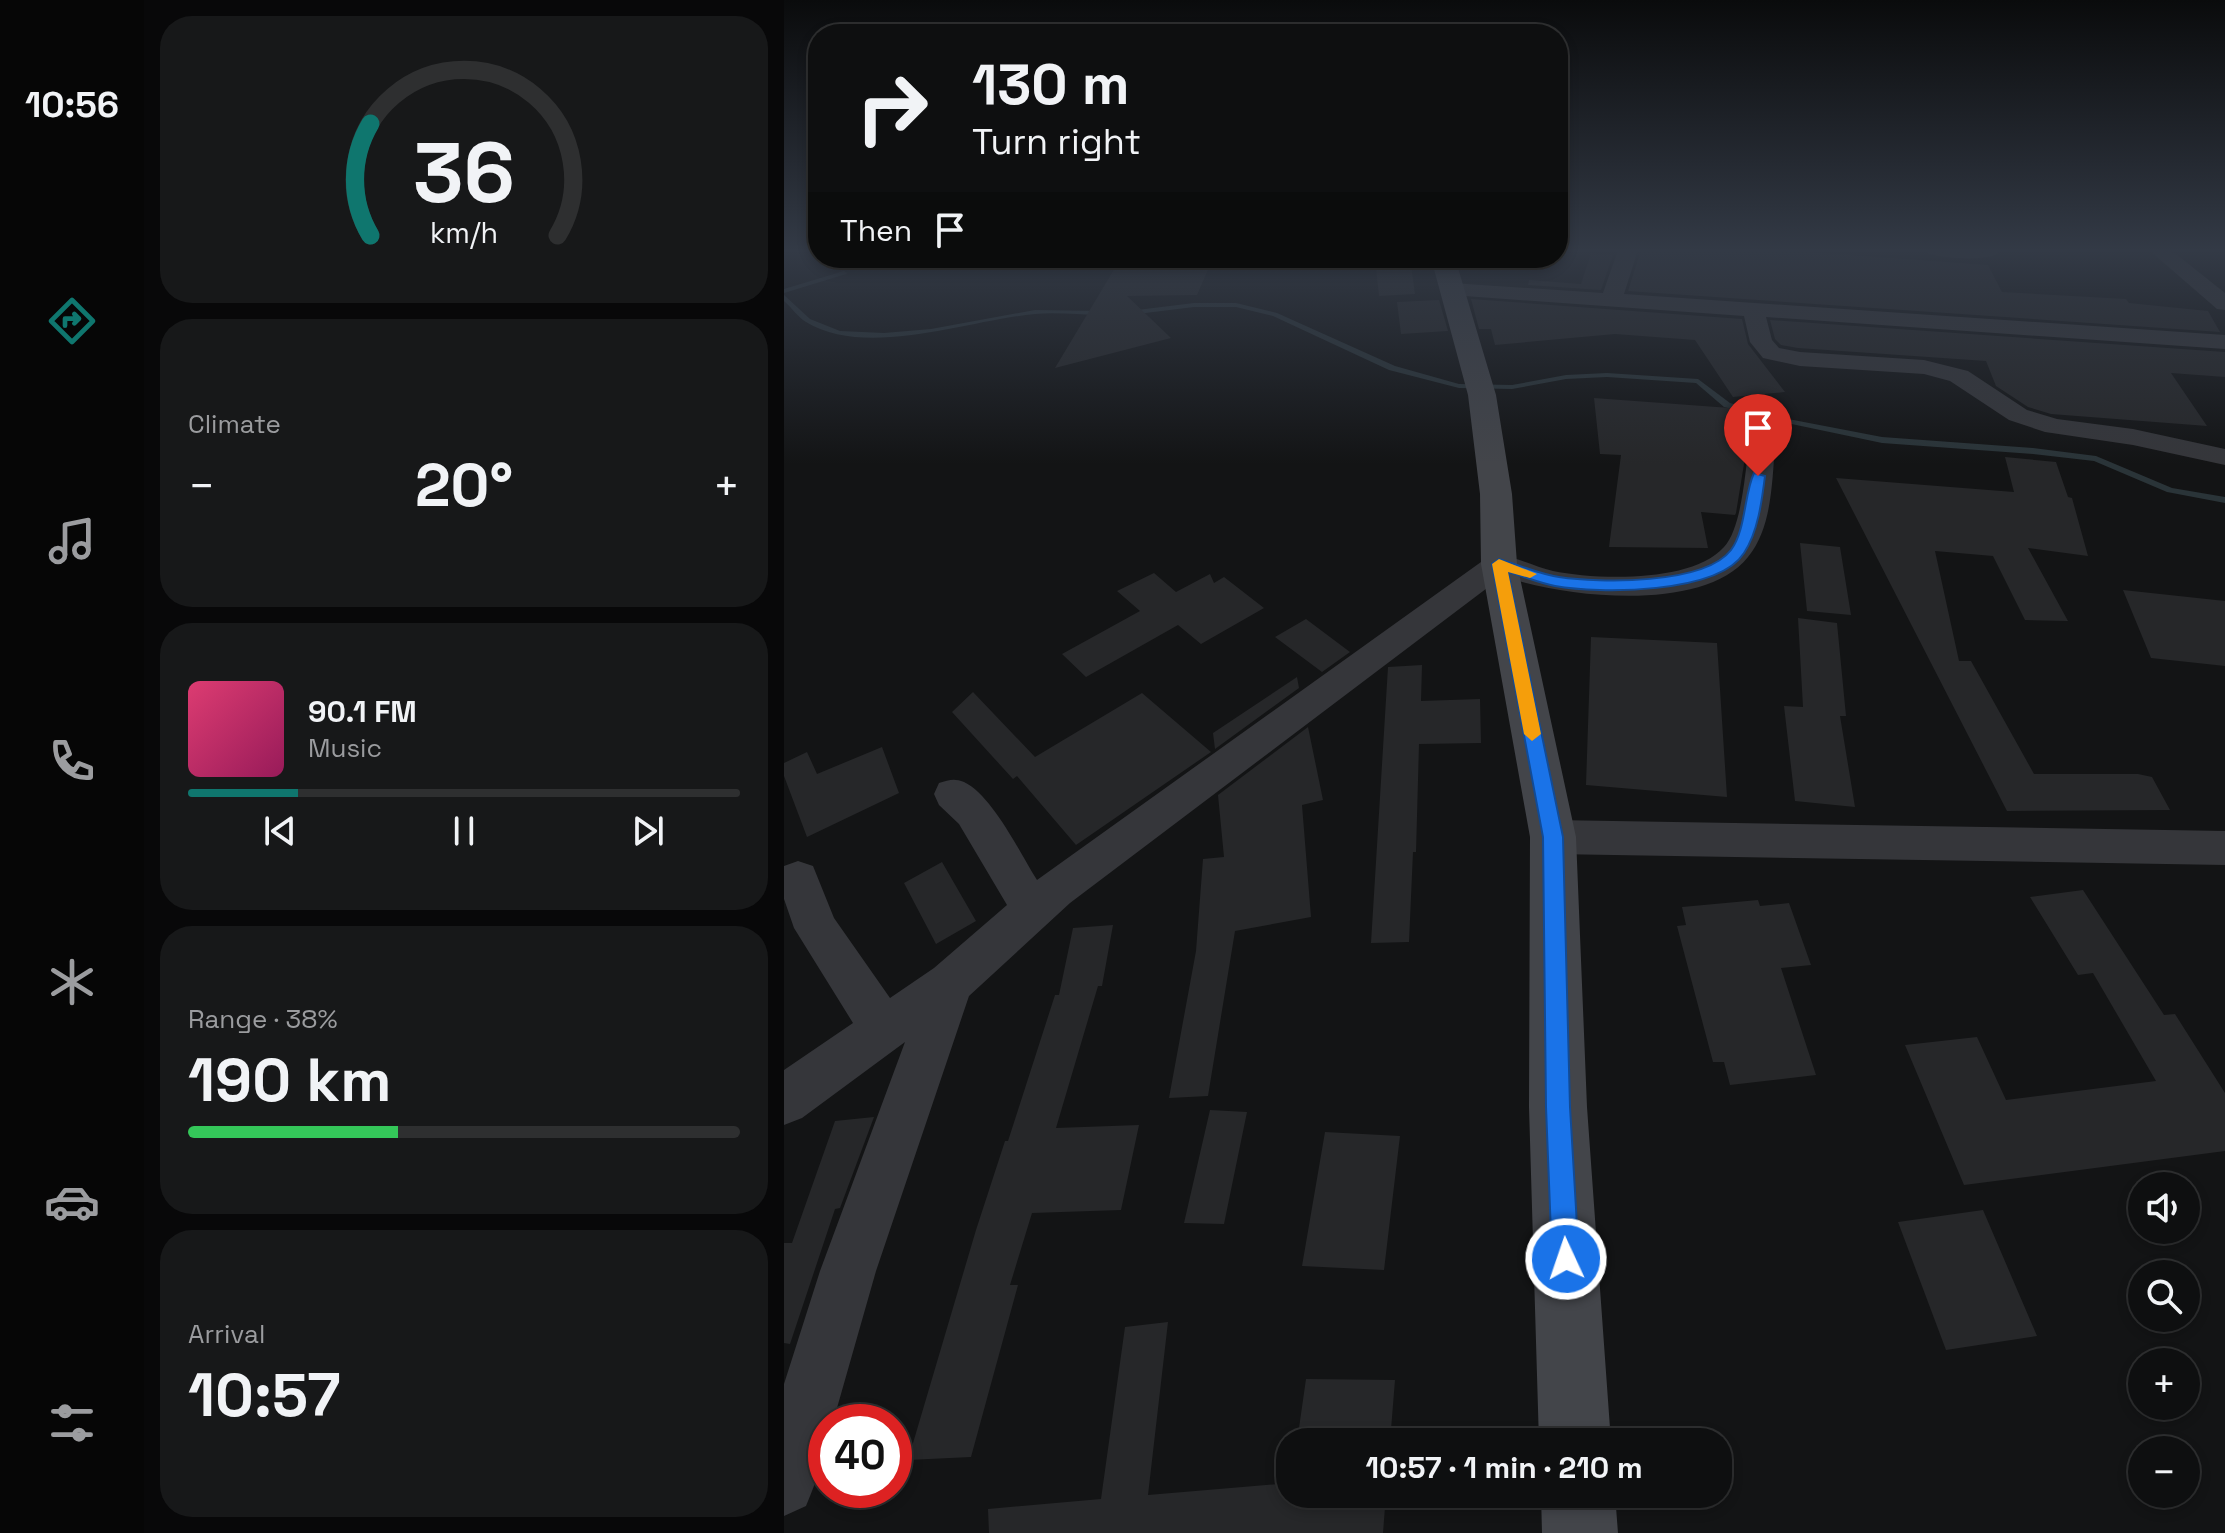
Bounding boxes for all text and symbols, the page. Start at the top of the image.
text: 130 m [972,49,1130,120]
icon: right [840,56,944,160]
text: 10:56 [25,82,119,128]
text: 36 [413,119,515,225]
text: Turn right [972,119,1141,165]
icon: arrive [928,208,972,252]
text: Then [840,211,912,250]
text: km/h [430,215,498,251]
icon: directions [44,293,100,349]
pin [1724,394,1792,476]
icon: arrive [1736,406,1780,450]
text: Climate [188,407,281,441]
text: 20° [415,447,513,524]
text: − [188,458,215,514]
text: + [713,458,740,514]
icon: music [44,513,100,569]
text: 90.1 FM [308,692,417,731]
text: Music [308,731,382,765]
icon: phone [44,733,100,789]
icon: previous [258,809,302,853]
icon: pause [442,809,486,853]
icon: next [626,809,670,853]
icon: climate [44,954,100,1010]
text: Range · 38% [188,1002,338,1036]
text: 190 km [188,1042,391,1119]
map controls [2128,1172,2200,1508]
button: sound [2128,1172,2200,1244]
icon: car [44,1174,100,1230]
position arrow [1524,1217,1608,1301]
button: search [2128,1260,2200,1332]
text: Arrival [188,1317,265,1351]
button: + [2128,1348,2200,1420]
text: 10:57 [188,1357,340,1434]
icon: filters [44,1395,100,1451]
speed limit sign: 40 [808,1404,912,1508]
button: − [2128,1436,2200,1508]
text: 10:57 · 1 min · 210 m [1365,1448,1643,1487]

